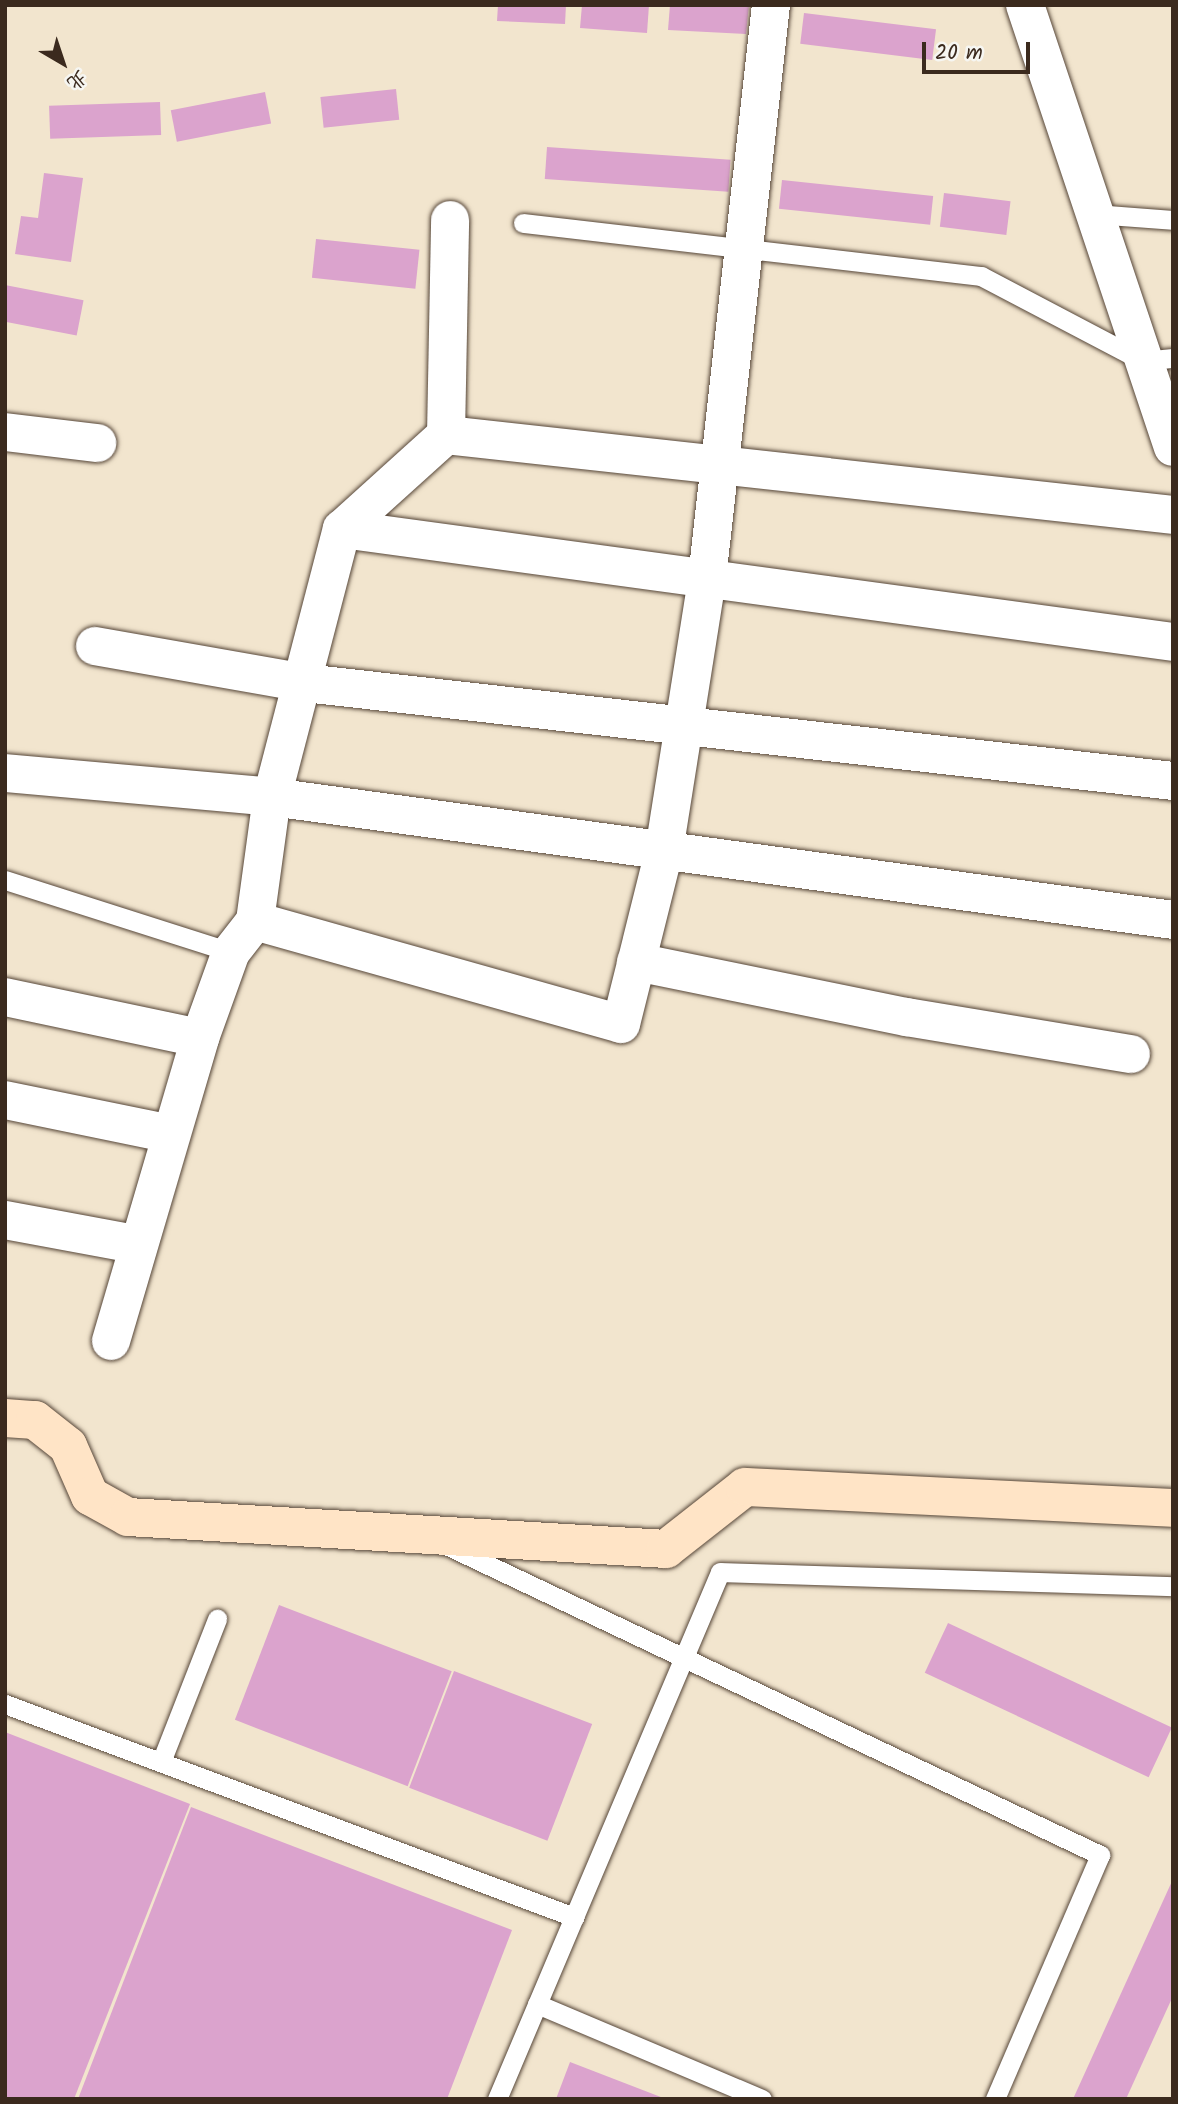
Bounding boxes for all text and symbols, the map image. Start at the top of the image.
north arrow [28,28,98,98]
scale bar [926,28,1034,72]
text: 20 m [935,37,983,70]
text: 北 [59,62,93,97]

